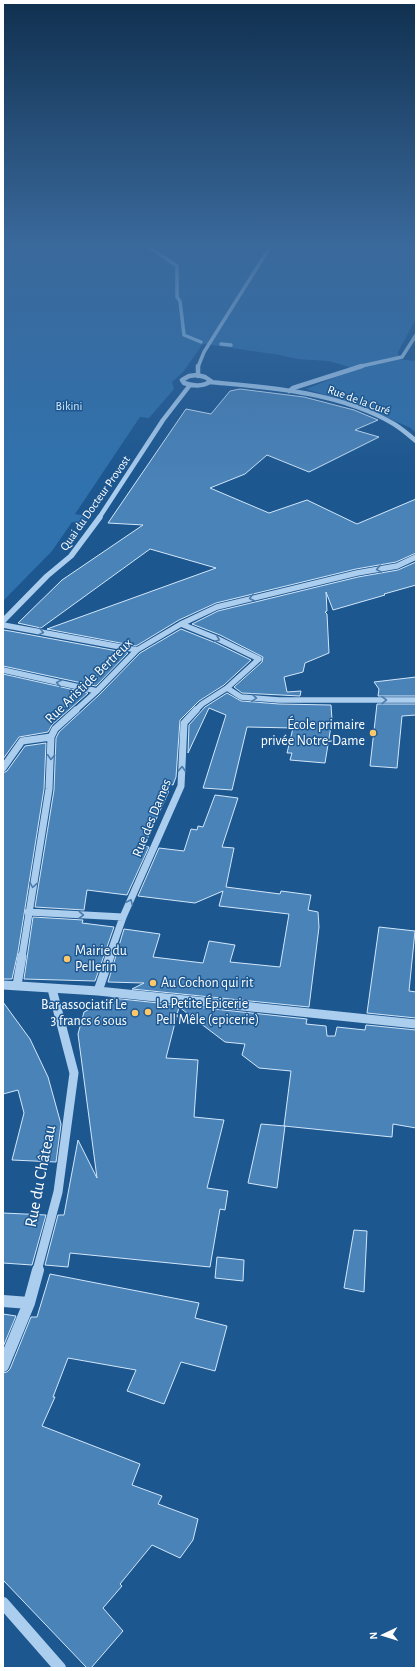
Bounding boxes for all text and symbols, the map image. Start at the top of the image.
street label: Rue de la Curé [326,383,392,417]
park label: Bikini [56,400,82,412]
street label: Quai du Docteur Provost [58,453,133,553]
one-way arrow [376,564,382,573]
one-way arrow [249,594,256,602]
one-way arrow [38,627,44,636]
one-way arrow [213,634,220,642]
street label: Rue Aristide Bertreux [43,636,135,726]
one-way arrow [56,679,62,687]
one-way arrow [251,693,257,702]
one-way arrow [381,696,387,704]
place label: École primaire privée Notre-Dame [261,715,365,748]
marker: École primaire privée Notre-Dame [368,728,378,738]
one-way arrow [46,754,55,760]
one-way arrow [178,766,186,772]
street label: Rue des Dames [130,777,174,859]
one-way arrow [29,882,37,888]
one-way arrow [125,898,133,906]
one-way arrow [78,910,84,919]
place label: Mairie du Pellerin [75,944,127,974]
marker: Mairie du Pellerin [62,954,72,964]
place label: Au Cochon qui rit [161,976,254,990]
marker: Au Cochon qui rit [148,978,158,988]
place label: La Petite Épicerie Pell'Mêle (epicerie) [156,994,259,1027]
place label: Bar associatif Le 3 francs 6 sous [41,998,127,1028]
marker: La Petite Épicerie Pell'Mêle (epicerie) [143,1007,153,1017]
marker: Bar associatif Le 3 francs 6 sous [130,1008,140,1018]
street label: Rue du Château [22,1123,58,1229]
north arrow [363,1615,403,1655]
text: N [368,1631,379,1640]

